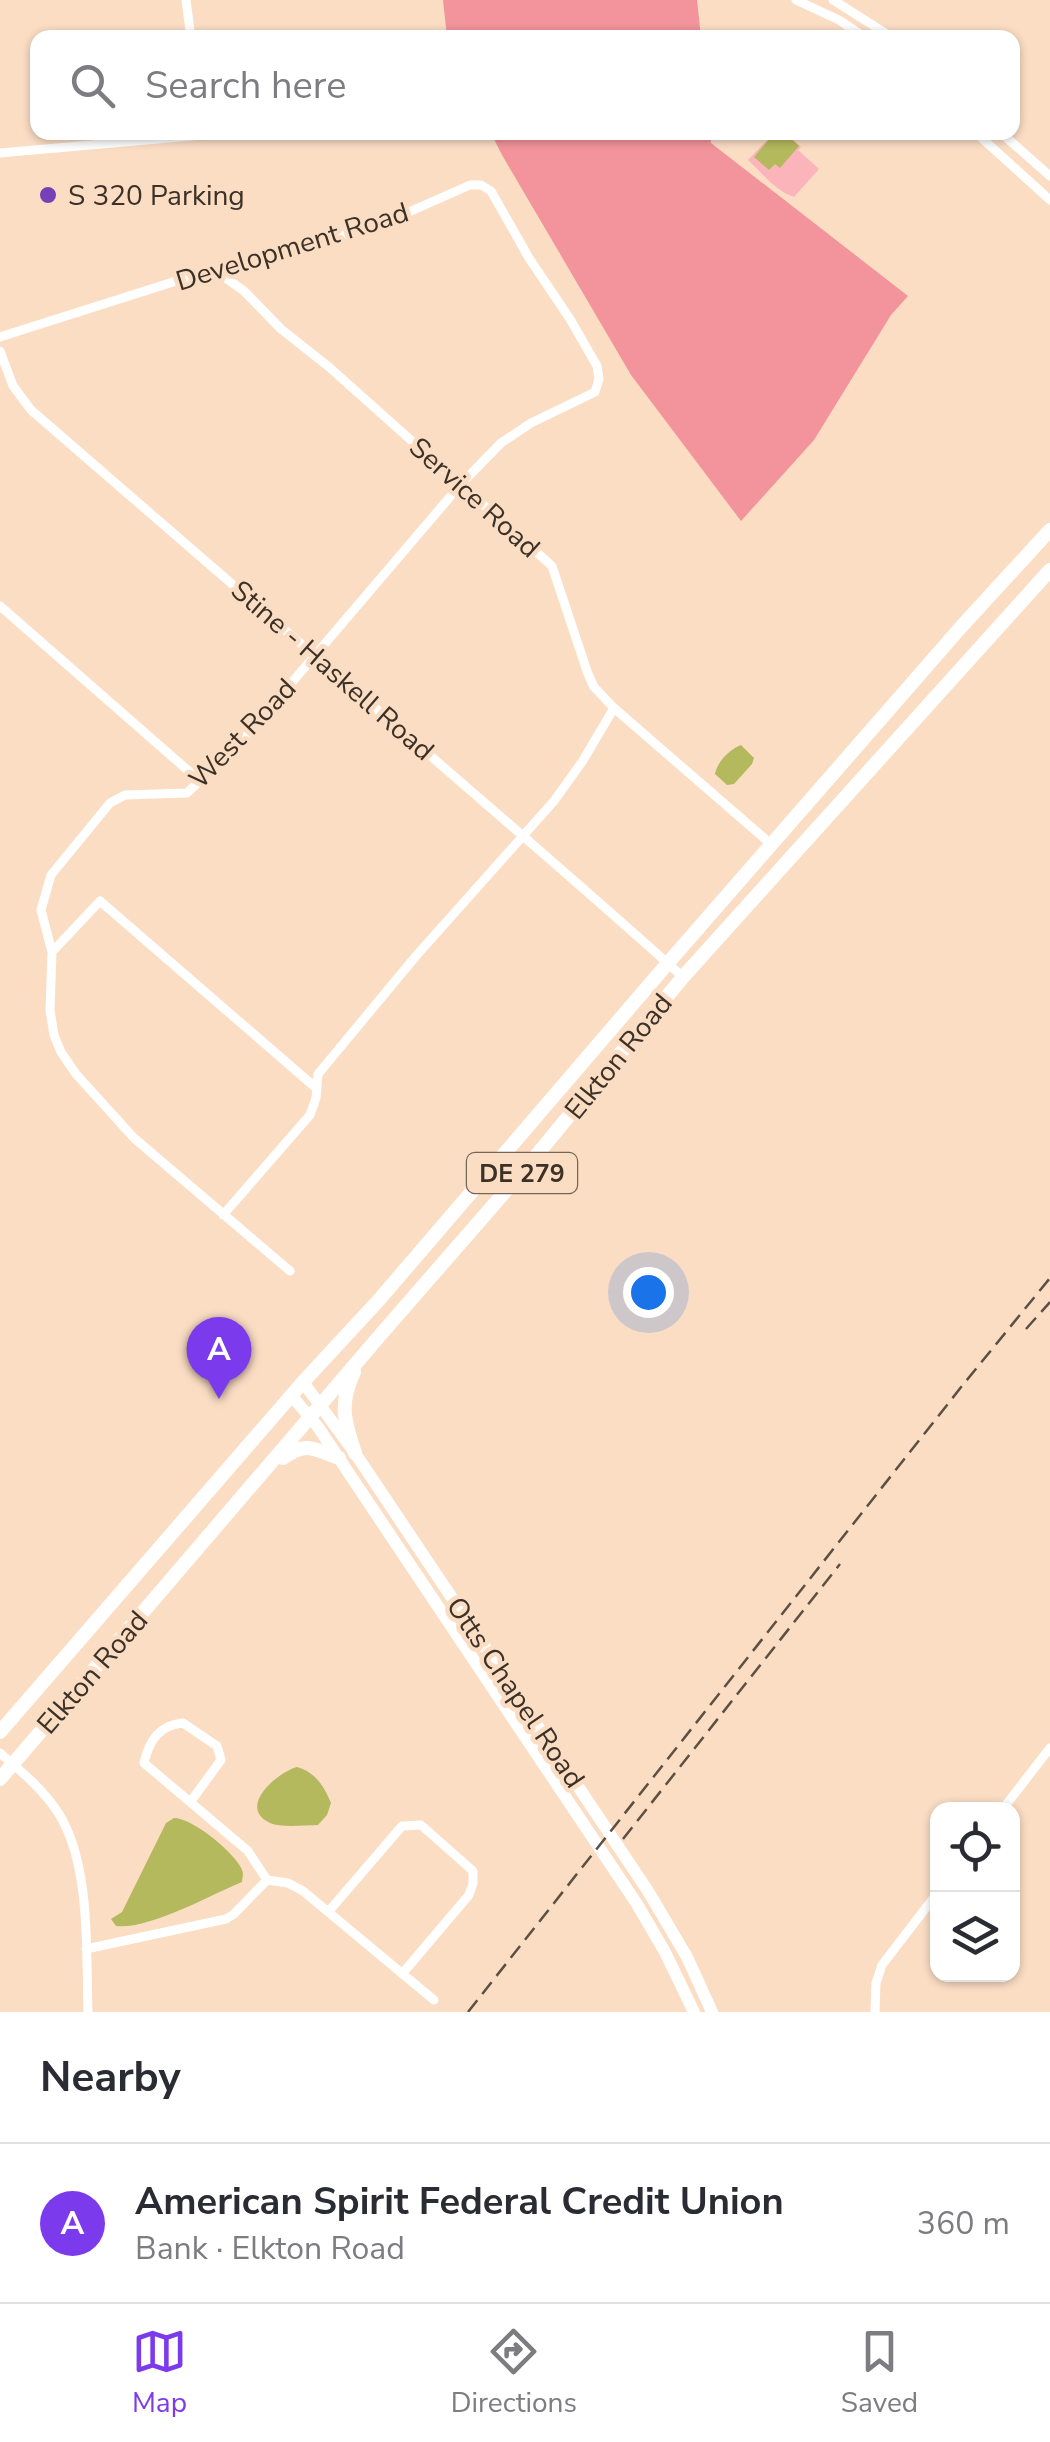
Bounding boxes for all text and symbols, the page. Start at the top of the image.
search box [30,30,1020,140]
icon: search [65,58,120,113]
text: Search here [145,60,346,111]
place label: S 320 Parking [68,177,245,215]
marker: S 320 Parking [37,184,59,206]
street label: Development Road [171,193,413,300]
street label: Service Road [401,429,548,567]
street label: Stine - Haskell Road [223,572,442,770]
street label: West Road [181,670,305,797]
street label: Elkton Road [556,986,681,1128]
road number: DE 279 [467,1153,577,1193]
your location [623,1267,674,1318]
pin: A [186,1316,252,1399]
street label: Otts Chapel Road [437,1590,593,1796]
street label: Elkton Road [29,1603,157,1742]
map controls [930,1802,1020,1982]
button: locate [930,1802,1020,1892]
button: layers [930,1892,1020,1982]
text: Nearby [40,2049,181,2106]
text: American Spirit Federal Credit Union [135,2176,784,2227]
text: A [61,2202,84,2245]
text: 360 m [917,2202,1010,2245]
text: Bank · Elkton Road [135,2227,405,2270]
tab: Map [132,2324,187,2422]
tab: Directions [451,2324,577,2422]
tab: Saved [841,2324,918,2422]

